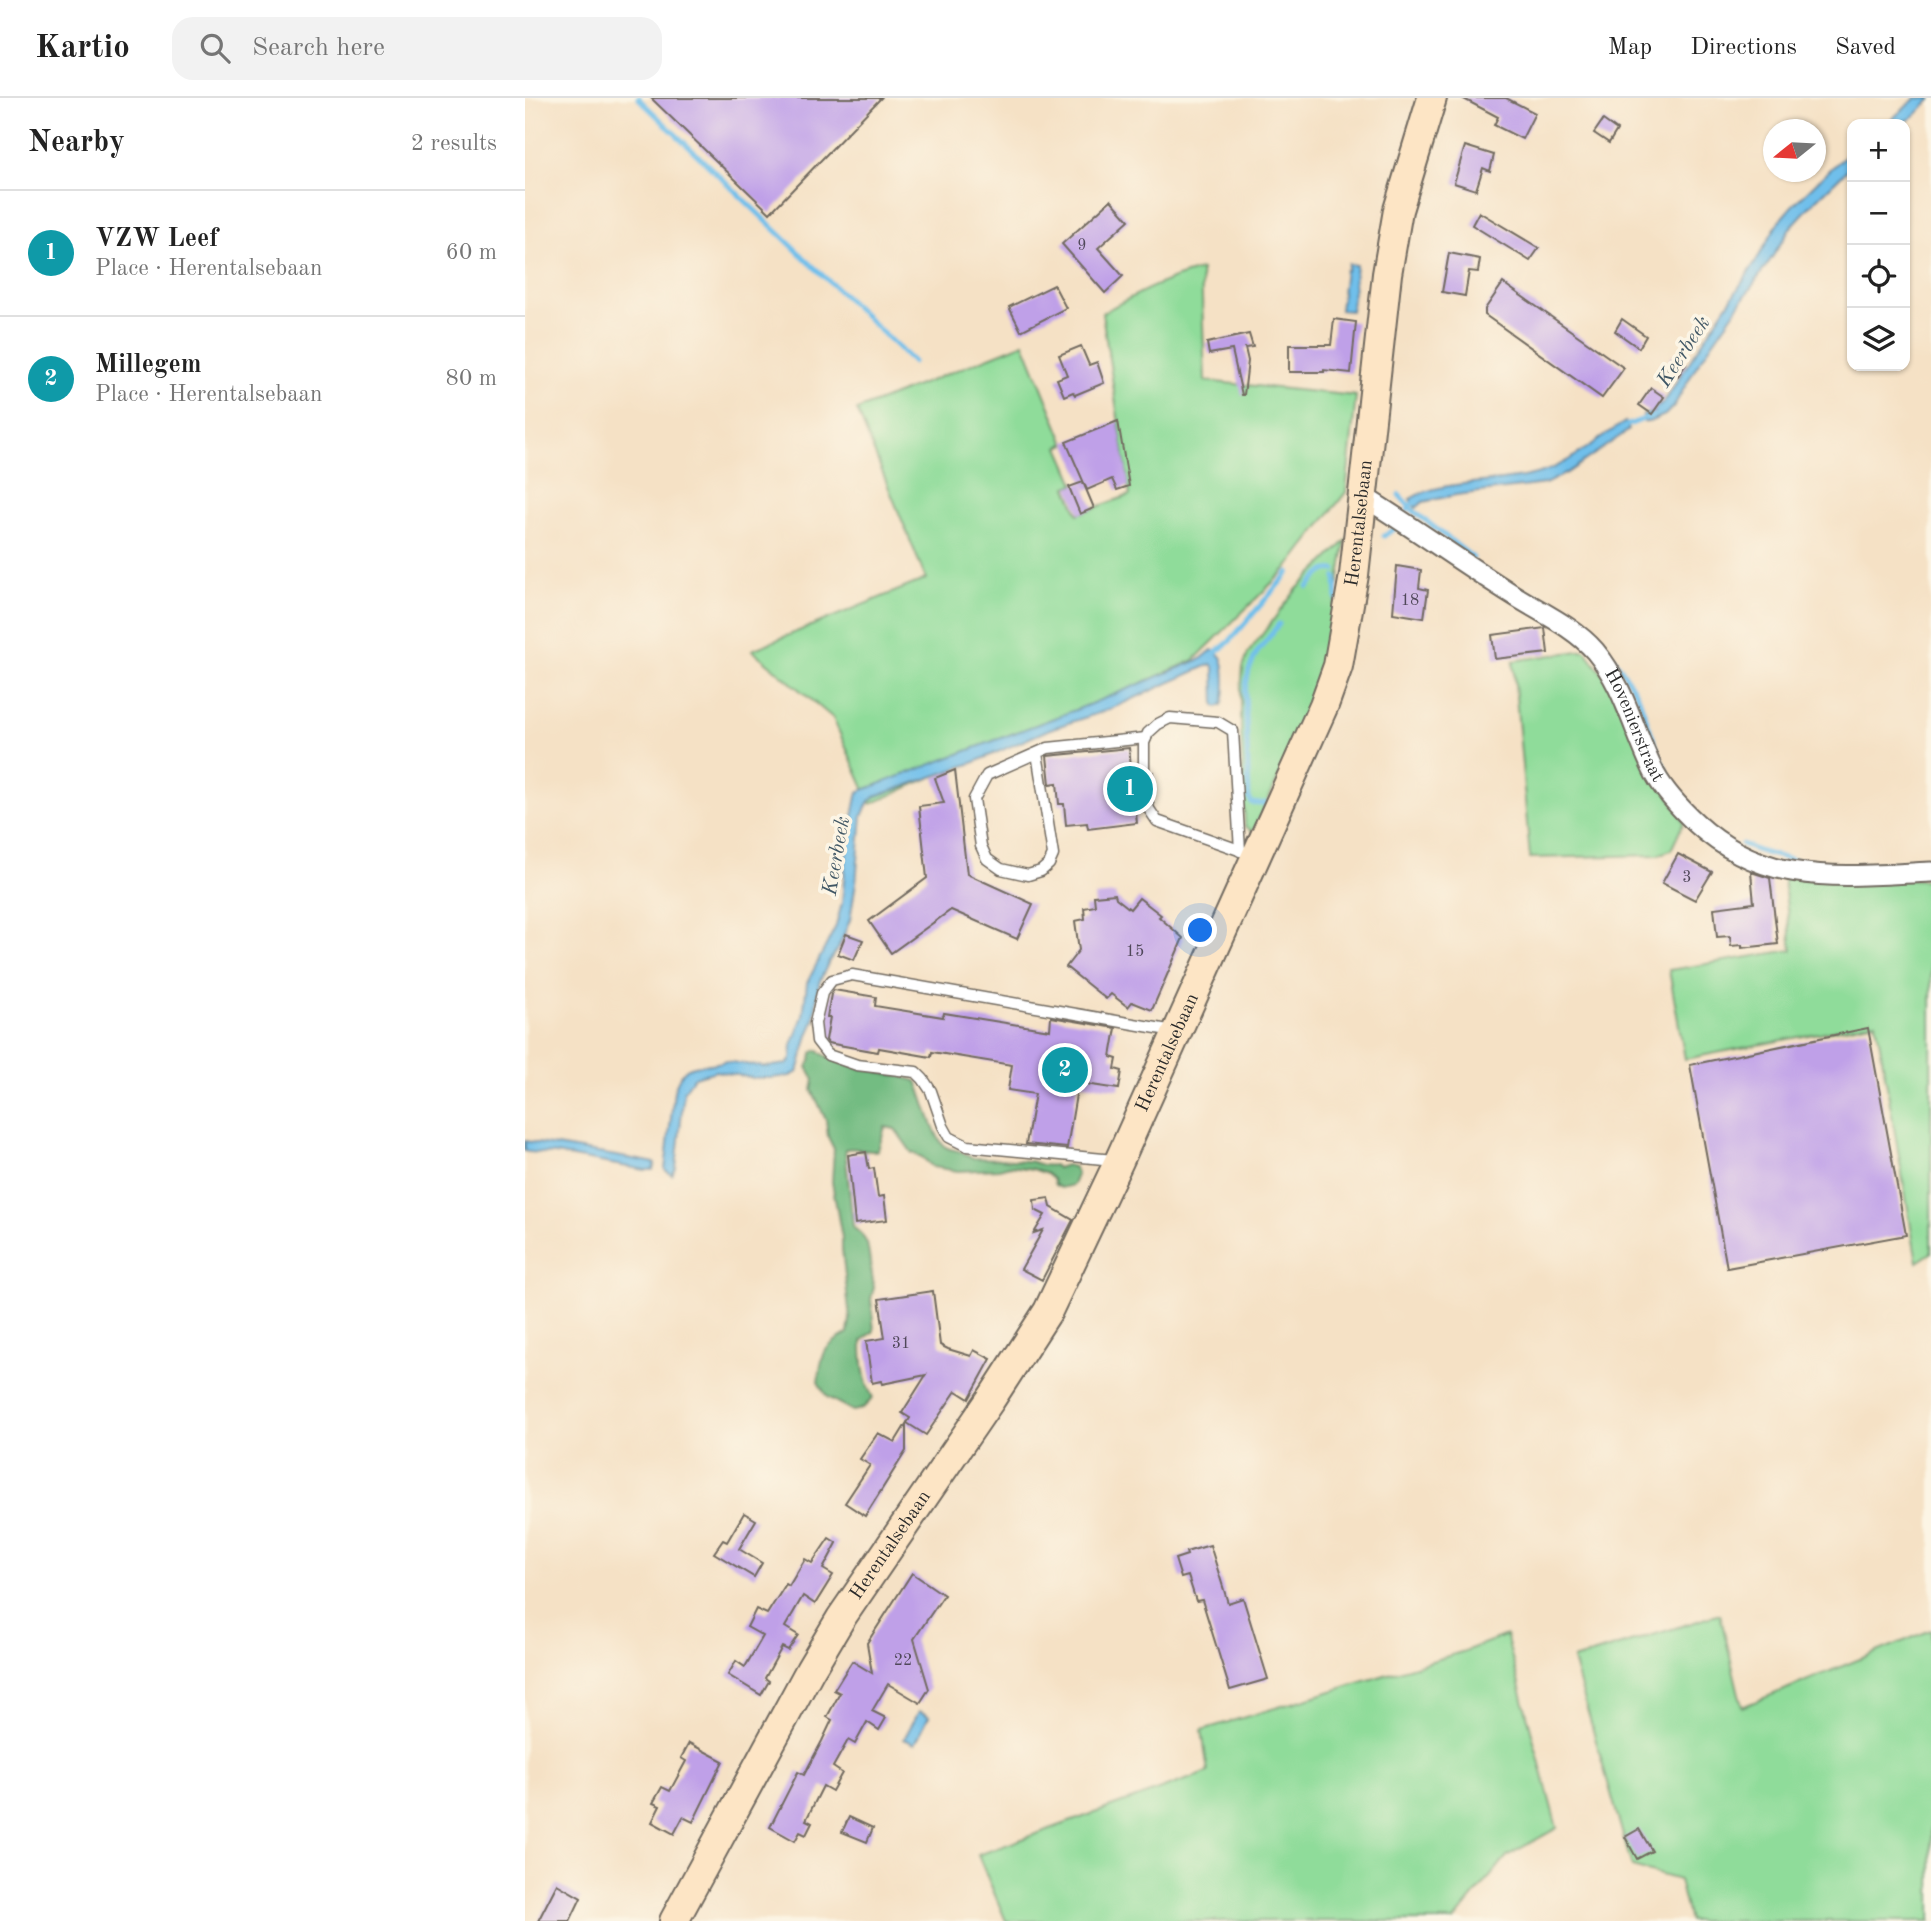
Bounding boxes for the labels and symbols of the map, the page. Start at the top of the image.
north arrow [1763,119,1826,182]
house number: 9 [1077,238,1087,254]
water label: Keerbeek [1653,313,1715,392]
street label: Herentalsebaan [1343,459,1376,588]
house number: 18 [1401,593,1419,609]
street label: Hovenierstraat [1600,665,1667,786]
pin: 1 [1107,763,1153,815]
water label: Keerbeek [820,815,854,898]
house number: 3 [1682,870,1692,886]
your location [1183,913,1217,947]
house number: 15 [1126,944,1144,960]
street label: Herentalsebaan [1133,991,1202,1115]
pin: 2 [1042,1044,1088,1096]
house number: 31 [892,1336,910,1352]
street label: Herentalsebaan [847,1487,935,1603]
house number: 22 [894,1653,912,1669]

